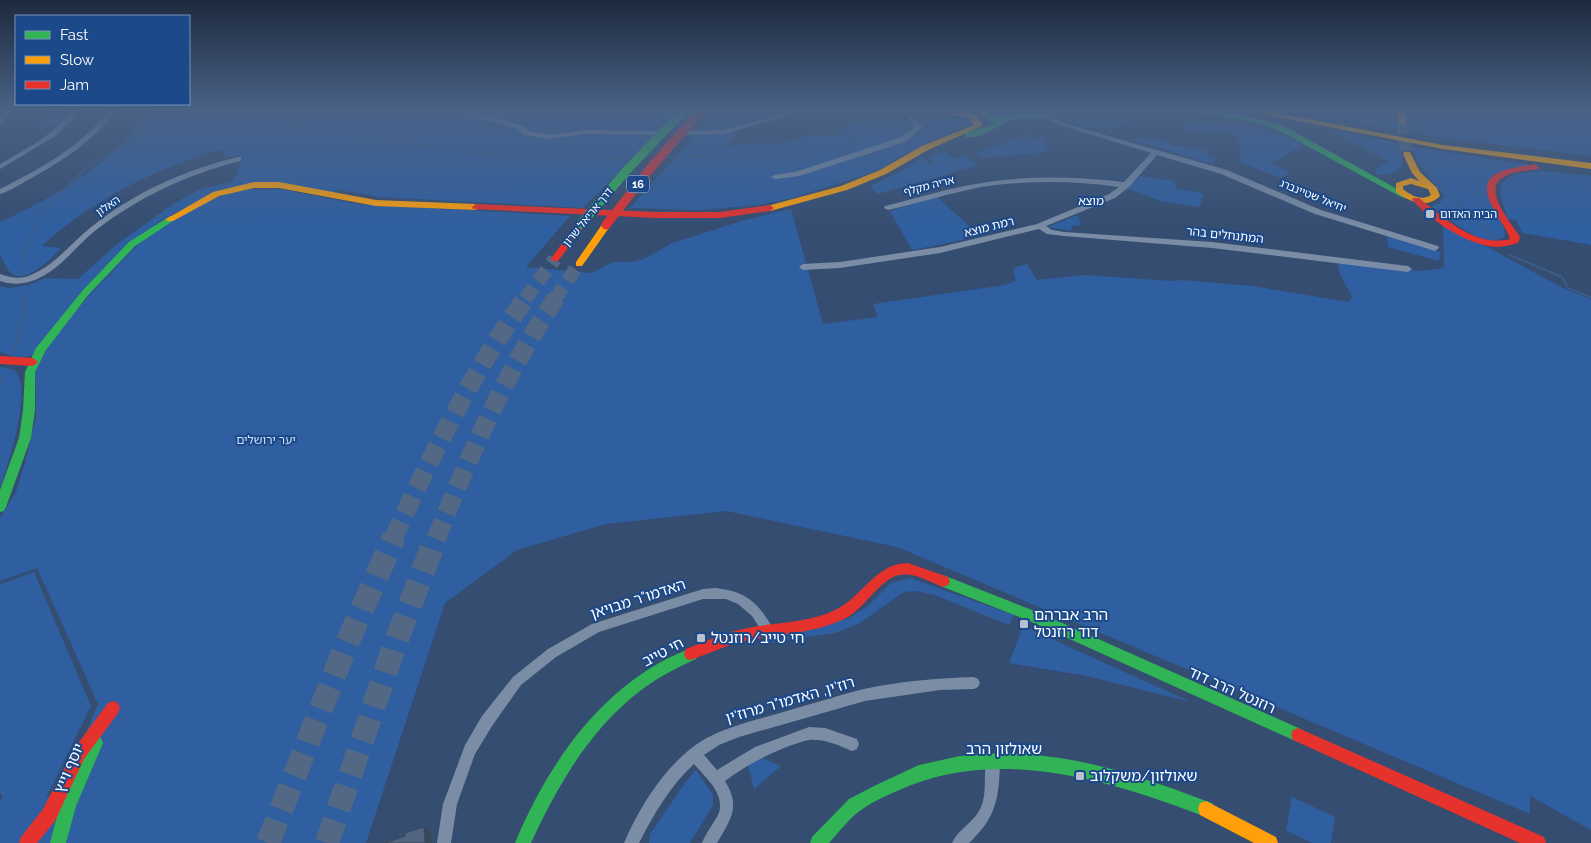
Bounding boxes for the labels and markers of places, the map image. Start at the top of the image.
marker: הבית האדום [1424,208,1436,220]
place label: הבית האדום [1440,208,1497,221]
place label: הרב אברהם דוד רוזנטל [1034,606,1108,641]
marker: הרב אברהם דוד רוזנטל [1018,618,1030,630]
place label: חי טייב/רוזנטל [711,629,804,647]
marker: חי טייב/רוזנטל [695,632,707,644]
place label: שאולזון/משקלוב [1090,767,1197,785]
marker: שאולזון/משקלוב [1074,770,1086,782]

